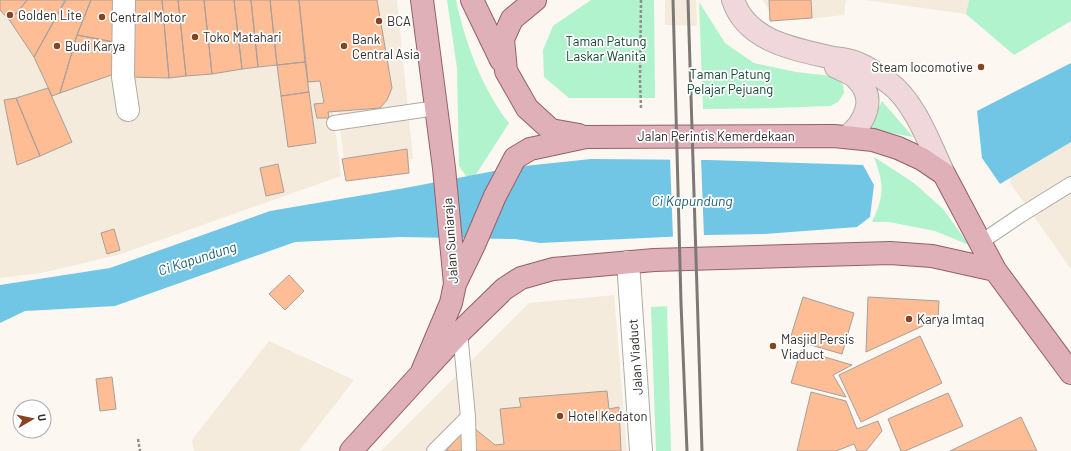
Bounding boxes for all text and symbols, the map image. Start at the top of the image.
place label: Golden Lite [18,7,82,23]
place label: Central Motor [110,9,186,25]
marker: Golden Lite [5,10,15,20]
marker: Central Motor [97,12,107,22]
place label: BCA [387,13,411,29]
marker: BCA [374,16,384,26]
place label: Toko Matahari [203,29,281,45]
place label: Bank Central Asia [352,31,420,62]
marker: Toko Matahari [190,32,200,42]
park label: Taman Patung Laskar Wanita [566,33,646,64]
place label: Budi Karya [65,38,125,54]
marker: Budi Karya [52,41,62,51]
marker: Bank Central Asia [339,41,349,51]
place label: Steam locomotive [872,59,973,75]
marker: Steam locomotive [976,62,986,72]
park label: Taman Patung Pelajar Pejuang [687,66,773,97]
street label: Jalan Perintis Kemerdekaan [637,128,795,144]
water label: Ci Kapundung [651,192,733,209]
street label: Jalan Suniaraja [439,197,461,285]
water label: Ci Kapundung [156,237,238,279]
place label: Karya Imtaq [917,311,984,327]
marker: Karya Imtaq [904,314,914,324]
street label: Jalan Viaduct [624,318,646,396]
place label: Masjid Persis Viaduct [781,331,854,362]
marker: Masjid Persis Viaduct [768,341,778,351]
north arrow [12,399,52,439]
place label: Hotel Kedaton [568,408,648,424]
marker: Hotel Kedaton [555,411,565,421]
text: U [35,413,49,422]

